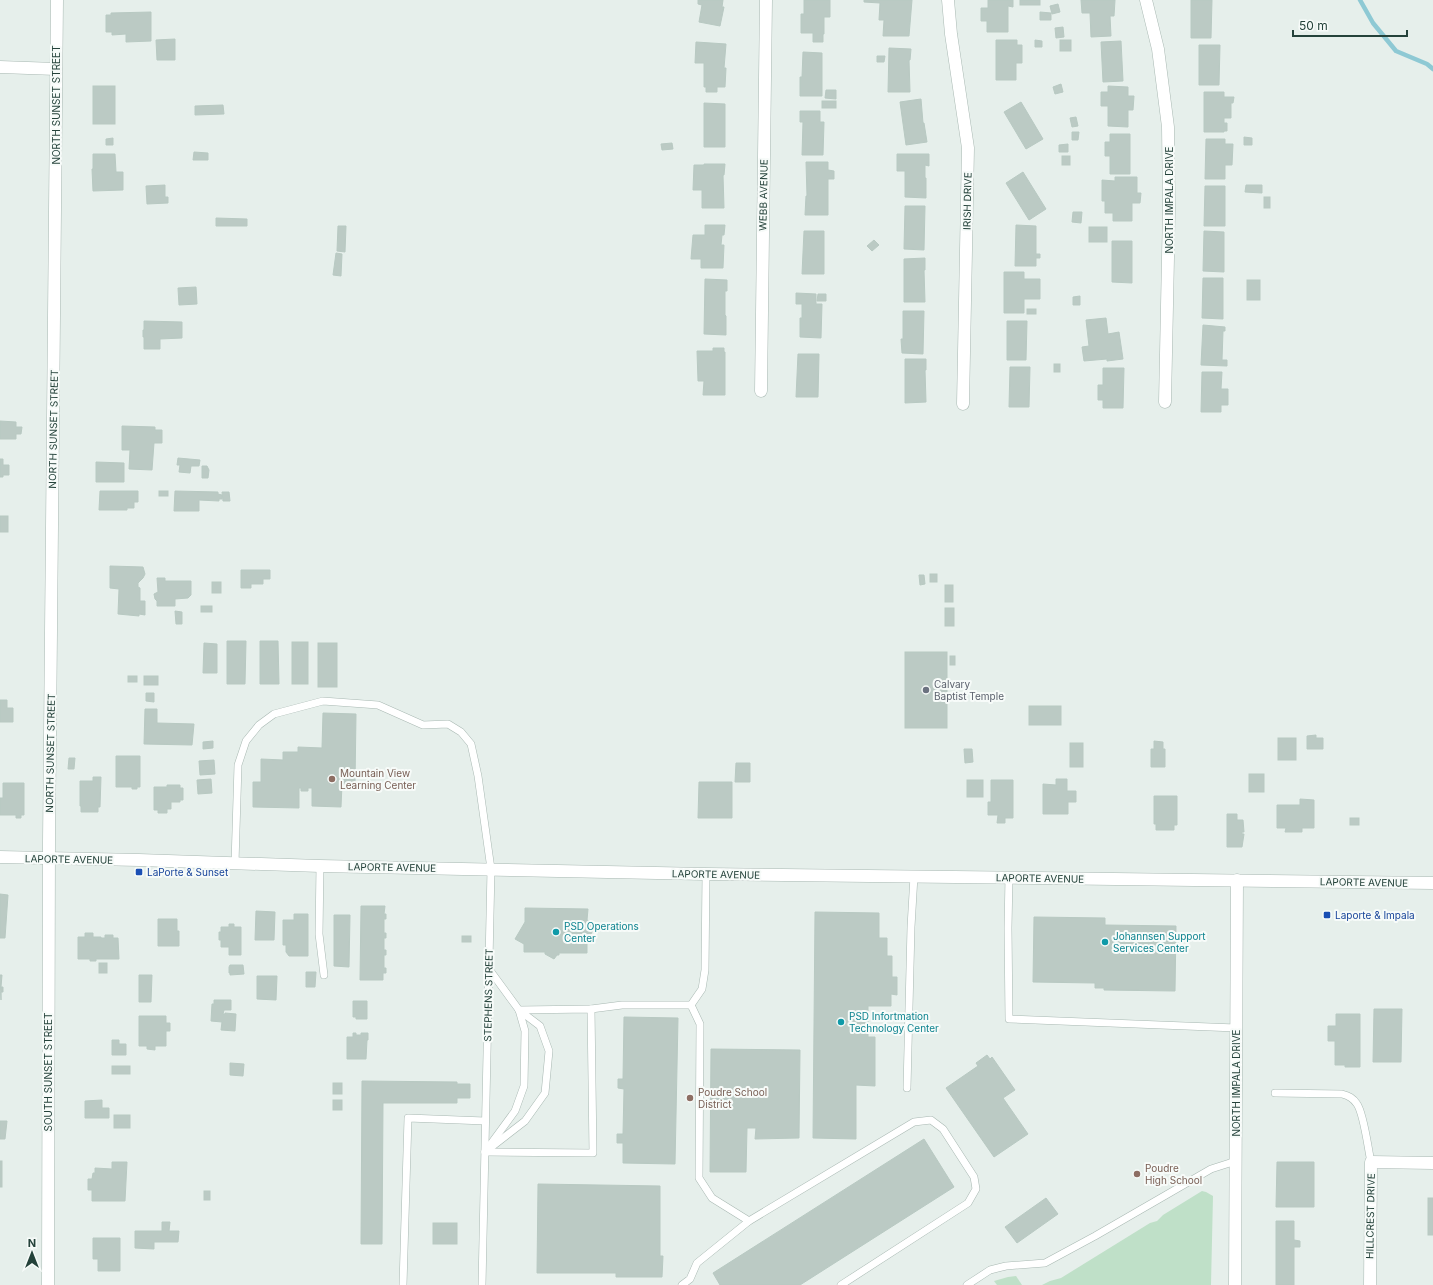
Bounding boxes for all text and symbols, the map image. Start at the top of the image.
scale bar [1293,12,1407,38]
text: 50 m [1299,18,1328,33]
street label: NORTH SUNSET STREET [50,45,62,165]
street label: NORTH IMPALA DRIVE [1163,146,1175,254]
street label: WEBB AVENUE [756,159,770,231]
street label: IRISH DRIVE [960,172,974,230]
street label: NORTH SUNSET STREET [46,369,60,489]
place label: Calvary Baptist Temple [934,678,1004,702]
marker: Calvary Baptist Temple [921,685,931,695]
street label: NORTH SUNSET STREET [43,693,57,813]
place label: Mountain View Learning Center [340,767,416,791]
marker: Mountain View Learning Center [327,774,337,784]
street label: LAPORTE AVENUE [25,852,113,866]
street label: LAPORTE AVENUE [348,860,436,874]
place label: LaPorte & Sunset [147,866,229,878]
marker: LaPorte & Sunset [134,867,144,877]
street label: LAPORTE AVENUE [672,867,760,881]
street label: LAPORTE AVENUE [996,871,1084,885]
street label: LAPORTE AVENUE [1320,875,1408,889]
place label: Laporte & Impala [1335,909,1415,921]
marker: Laporte & Impala [1322,910,1332,920]
place label: PSD Operations Center [564,920,639,944]
marker: PSD Operations Center [551,927,561,937]
place label: Johannsen Support Services Center [1113,930,1206,954]
marker: Johannsen Support Services Center [1100,937,1110,947]
street label: STEPHENS STREET [481,948,495,1042]
place label: PSD Infortmation Technology Center [849,1010,939,1034]
street label: SOUTH SUNSET STREET [42,1012,54,1132]
marker: PSD Infortmation Technology Center [836,1017,846,1027]
street label: NORTH IMPALA DRIVE [1230,1029,1242,1137]
place label: Poudre School District [698,1086,767,1110]
marker: Poudre School District [685,1093,695,1103]
place label: Poudre High School [1145,1162,1202,1186]
marker: Poudre High School [1132,1169,1142,1179]
street label: HILLCREST DRIVE [1363,1173,1377,1259]
north arrow [12,1233,52,1273]
text: N [28,1236,36,1250]

